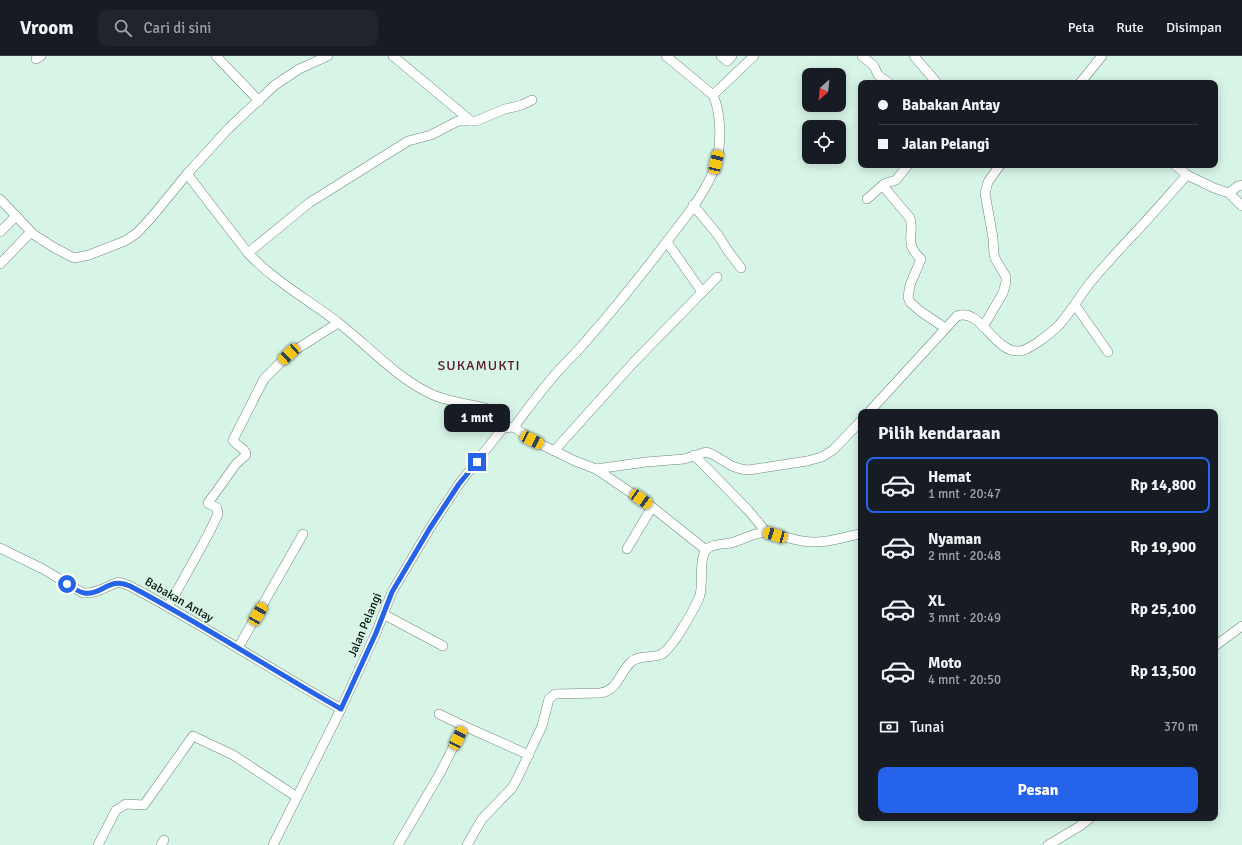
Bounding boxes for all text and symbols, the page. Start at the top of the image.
search box [98,10,378,46]
text: Vroom [20,16,74,40]
icon: search [112,17,134,39]
text: Cari di sini [144,19,211,37]
text: Peta [1068,19,1094,36]
text: Rute [1116,19,1144,36]
text: Disimpan [1166,19,1222,36]
north arrow [802,68,846,112]
map controls [802,68,846,164]
text: Babakan Antay [902,96,1000,114]
button: locate [802,120,846,164]
text: Jalan Pelangi [902,135,989,153]
car [707,149,725,175]
car [276,341,302,367]
district label: SUKAMUKTI [437,357,521,374]
callout: 1 mnt [444,404,510,432]
text: 1 mnt [461,410,493,426]
text: Pilih kendaraan [878,422,1001,444]
car [519,429,545,451]
route end [468,453,486,471]
icon: car [880,467,916,503]
text: Hemat [928,468,971,486]
text: Rp 14,800 [1130,476,1196,494]
text: 1 mnt · 20:47 [928,486,1001,502]
car [628,487,654,511]
car [762,526,788,544]
icon: car [880,529,916,565]
text: Nyaman [928,530,981,548]
text: Rp 19,900 [1130,538,1196,556]
text: 2 mnt · 20:48 [928,548,1001,564]
street label: Babakan Antay [142,574,216,626]
route start [58,575,76,593]
street label: Jalan Pelangi [345,591,385,659]
icon: car [880,591,916,627]
text: XL [928,592,945,610]
text: Rp 25,100 [1130,600,1196,618]
car [247,601,269,627]
text: 3 mnt · 20:49 [928,610,1001,626]
icon: car [880,653,916,689]
text: Moto [928,654,962,672]
text: Rp 13,500 [1130,662,1196,680]
text: 4 mnt · 20:50 [928,672,1001,688]
icon: cash [878,716,900,738]
text: Tunai [910,718,944,736]
text: 370 m [1164,719,1198,735]
car [447,725,469,751]
button: Pesan [878,767,1198,813]

